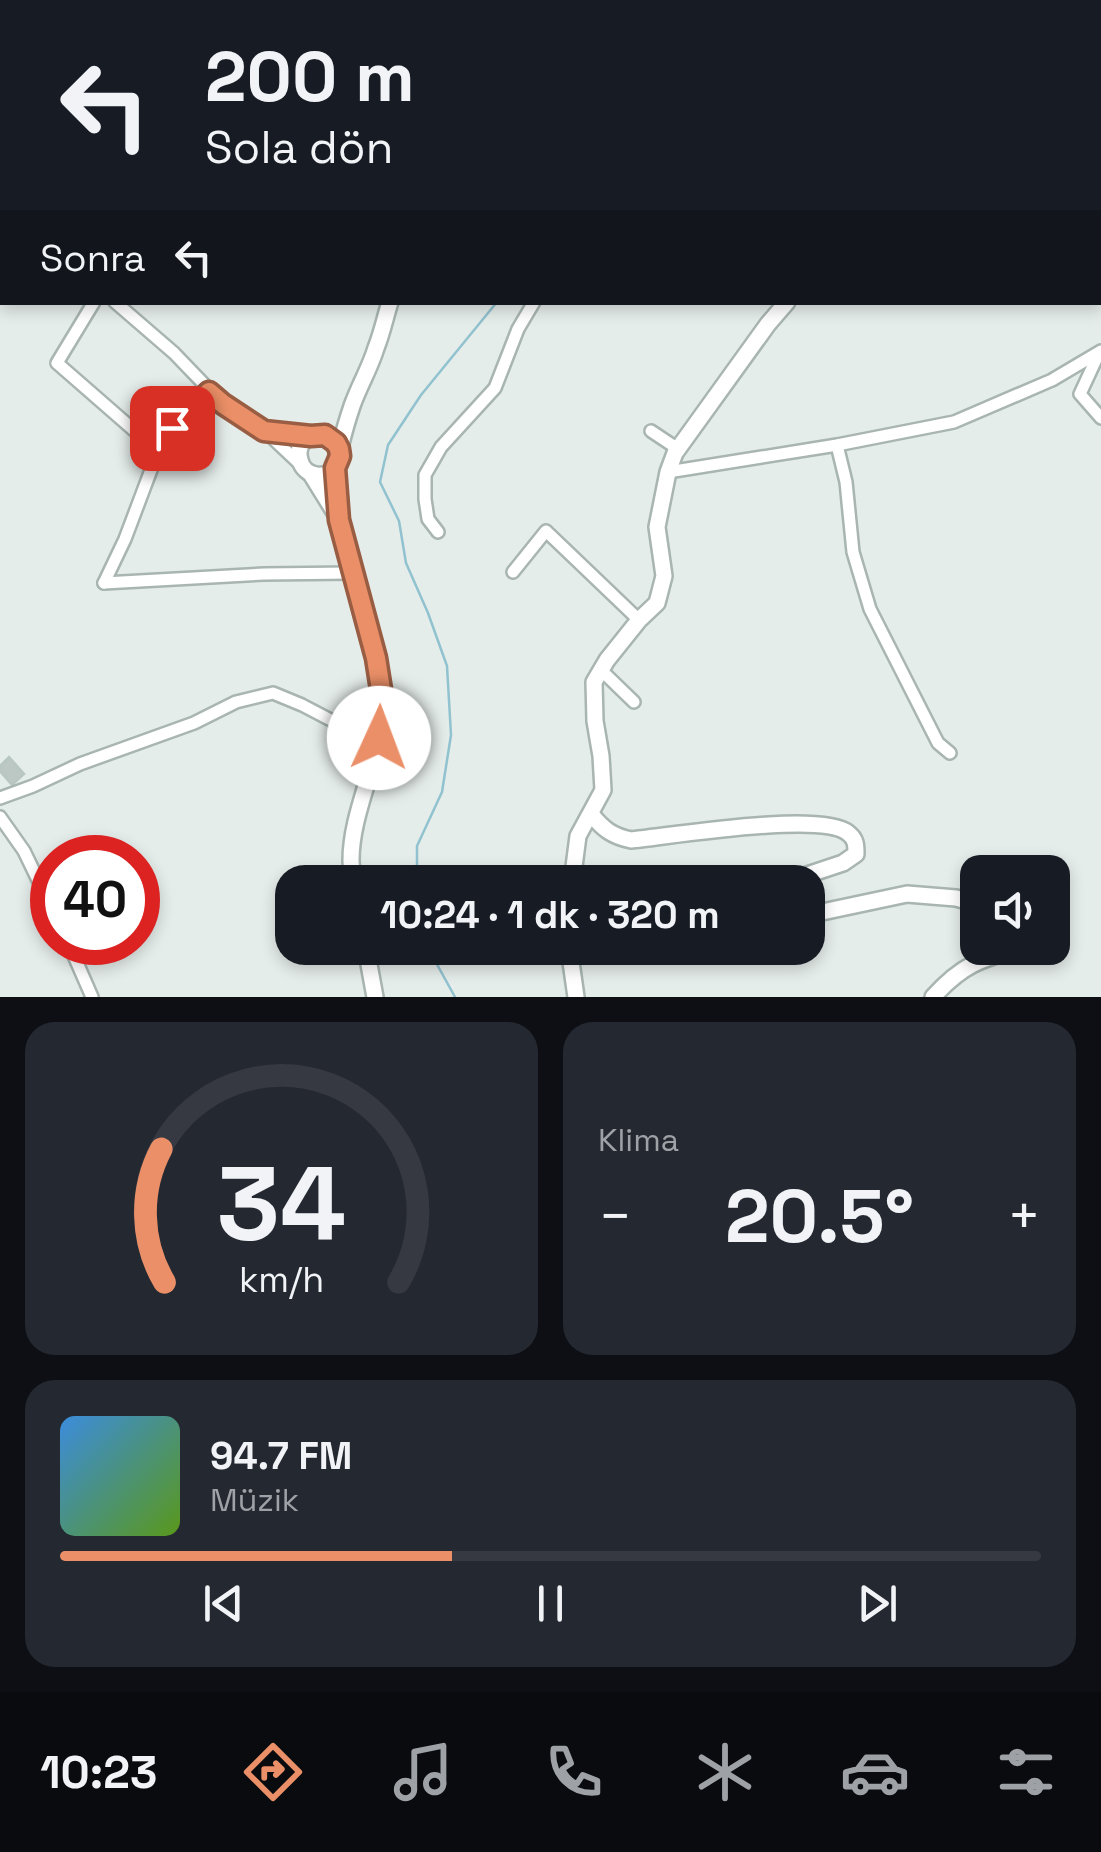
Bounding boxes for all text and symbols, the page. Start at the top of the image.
text: 200 m [205,32,415,121]
icon: left [40,40,170,170]
text: Sola dön [205,119,393,176]
icon: left [166,230,221,285]
text: Sonra [40,234,146,282]
pin [130,386,215,471]
icon: arrive [145,401,200,456]
position arrow [327,686,431,790]
speed limit sign: 40 [30,835,160,965]
map controls [960,855,1070,965]
button: sound [960,855,1070,965]
text: 10:24 · 1 dk · 320 m [380,891,720,939]
text: Klima [598,1120,679,1160]
text: 34 [217,1138,346,1270]
text: 20.5° [725,1168,914,1264]
text: − [598,1181,632,1251]
text: + [1007,1181,1041,1251]
text: km/h [239,1257,324,1302]
text: 94.7 FM [210,1432,352,1480]
text: Müzik [210,1480,299,1520]
icon: previous [196,1576,251,1631]
icon: pause [523,1576,578,1631]
icon: next [850,1576,905,1631]
icon: directions [238,1737,308,1807]
icon: music [388,1737,458,1807]
icon: phone [539,1737,609,1807]
icon: climate [690,1737,760,1807]
icon: car [840,1737,910,1807]
icon: filters [991,1737,1061,1807]
text: 10:23 [40,1744,157,1801]

